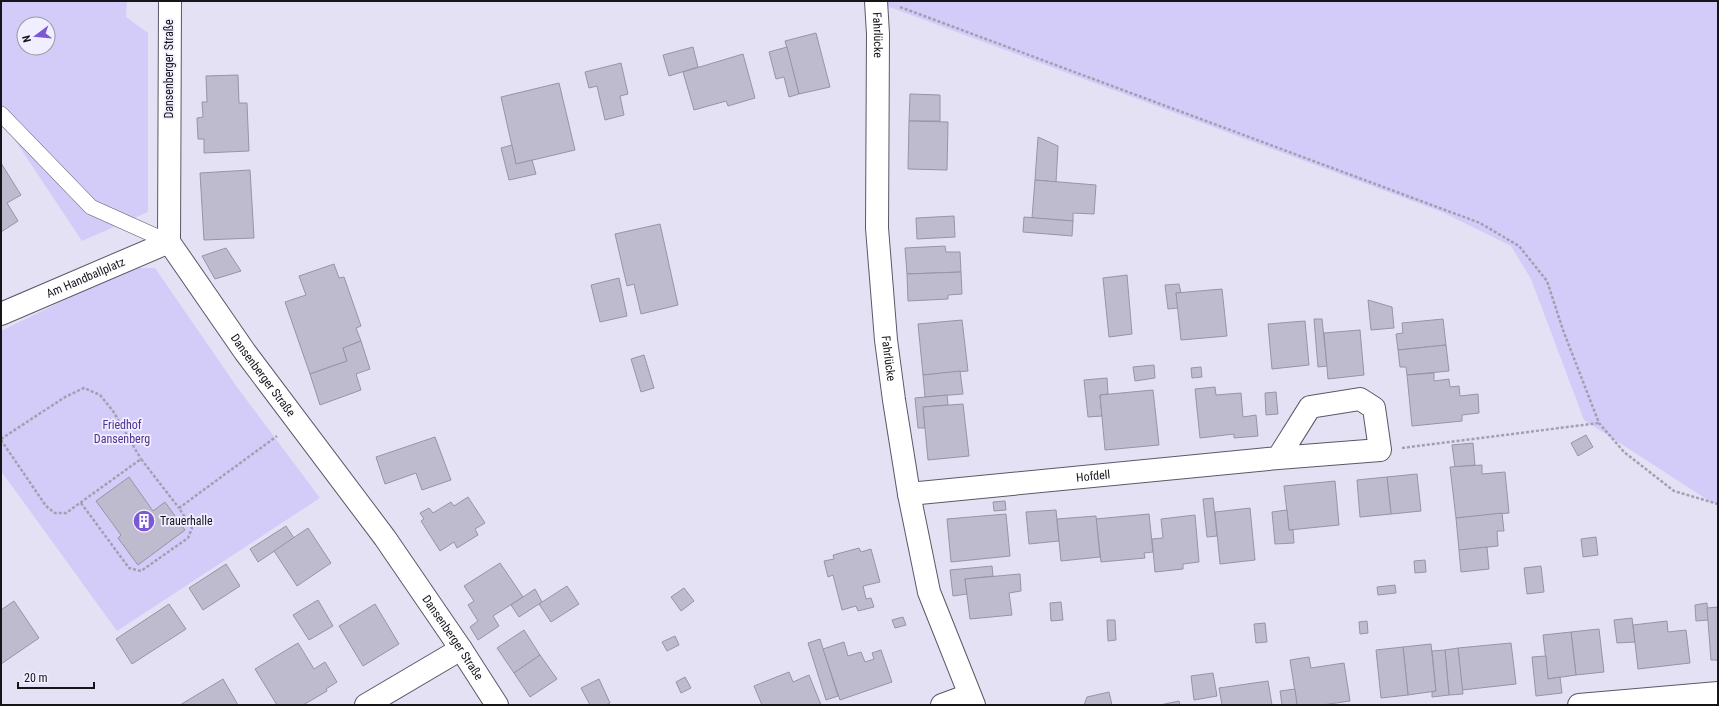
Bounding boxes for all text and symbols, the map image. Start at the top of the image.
street label: Fahrlücke [870,12,885,58]
north arrow [16,16,56,56]
street label: Dansenberger Straße [162,19,176,119]
text: N [20,33,34,44]
street label: Am Handballplatz [44,255,127,301]
street label: Dansenberger Straße [228,331,298,420]
street label: Fahrlücke [879,335,898,382]
park label: Friedhof Dansenberg [94,418,150,446]
street label: Hofdell [1075,467,1111,485]
building icon: Trauerhalle [131,508,157,534]
place label: Trauerhalle [160,514,213,528]
street label: Dansenberger Straße [419,593,486,683]
scale bar [18,664,94,690]
text: 20 m [24,671,48,685]

